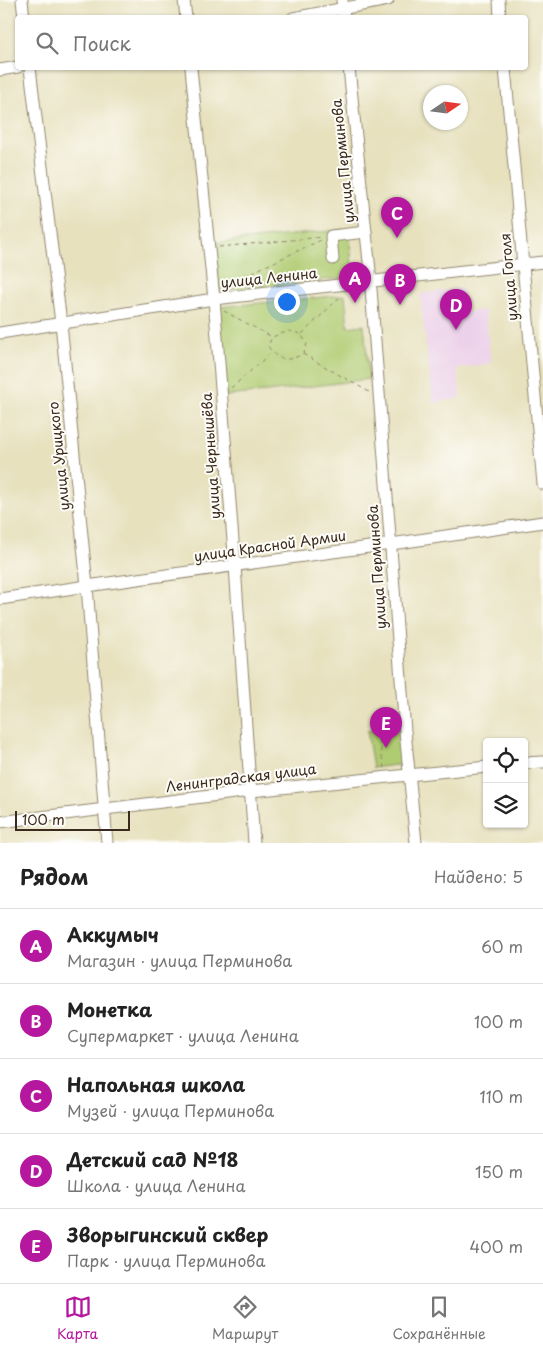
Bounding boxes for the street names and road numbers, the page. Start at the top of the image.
street label: улица Перминова [326,98,359,224]
street label: улица Гоголя [494,232,523,322]
street label: улица Ленина [220,262,319,293]
street label: улица Чернышёва [196,392,225,520]
street label: улица Урицкого [42,400,75,512]
street label: улица Перминова [362,504,391,630]
street label: улица Красной Армии [192,524,347,567]
street label: Ленинградская улица [164,758,318,797]

